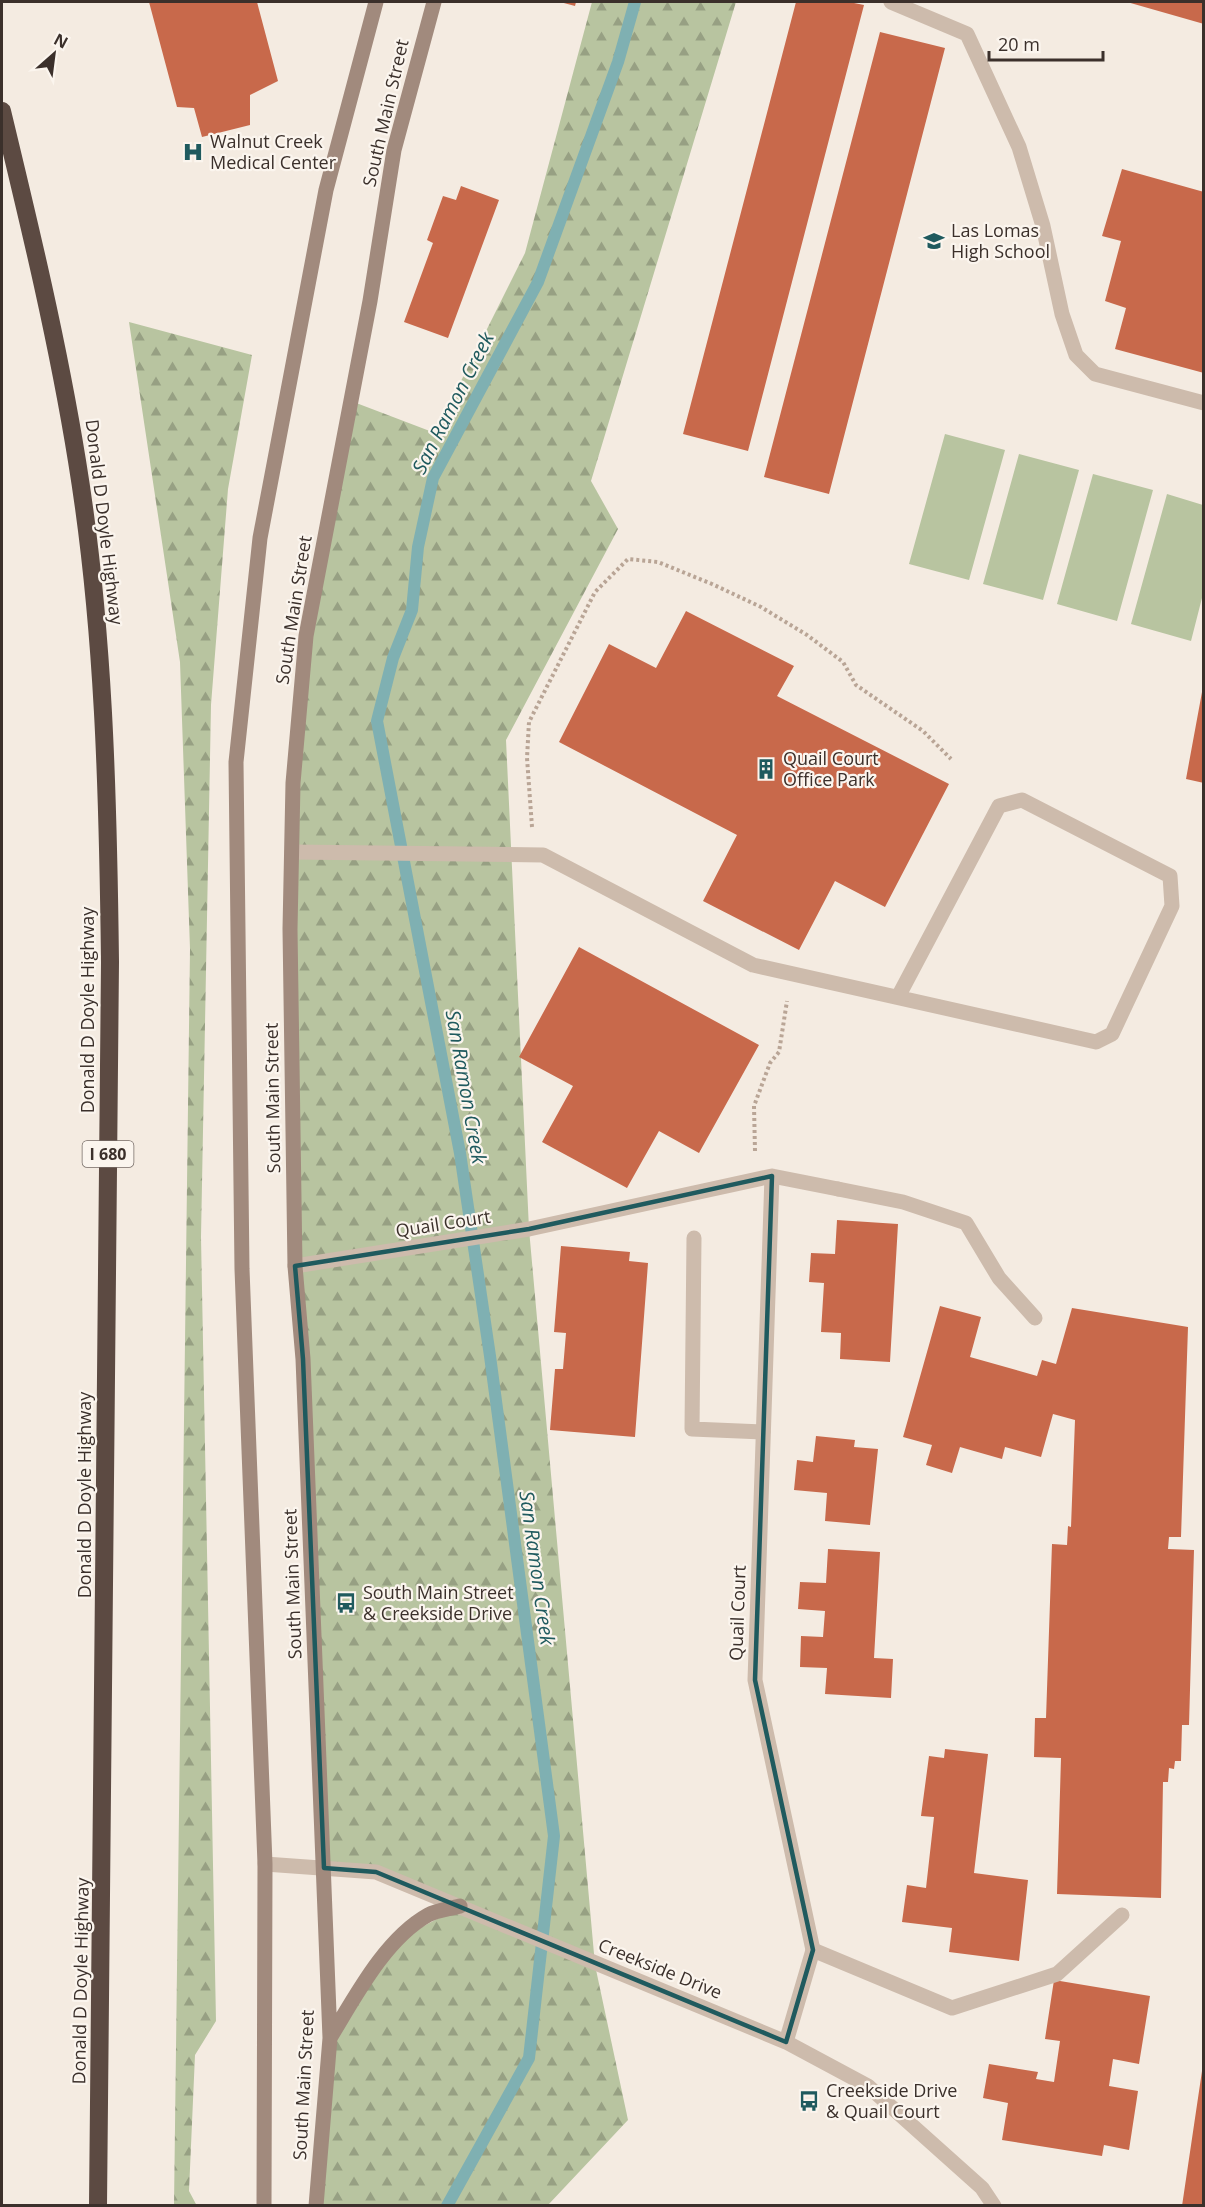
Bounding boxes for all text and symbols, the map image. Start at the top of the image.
north arrow [24,24,84,84]
scale bar [989,24,1103,62]
text: N [50,28,72,54]
text: 20 m [998,32,1040,56]
street label: South Main Street [356,37,414,189]
place label: Walnut Creek Medical Center [210,129,337,174]
hospital icon: Walnut Creek Medical Center [181,140,205,164]
place label: Las Lomas High School [951,218,1050,263]
school or university icon: Las Lomas High School [922,229,946,253]
water label: San Ramon Creek [405,326,500,478]
street label: Donald D Doyle Highway [80,418,130,627]
street label: South Main Street [269,534,317,686]
place label: Quail Court Office Park [783,746,879,791]
building icon: Quail Court Office Park [754,757,778,781]
street label: Donald D Doyle Highway [75,906,99,1113]
water label: San Ramon Creek [440,1008,494,1167]
street label: South Main Street [259,1023,285,1174]
road number: I 680 [82,1141,134,1167]
street label: Quail Court [394,1204,492,1242]
street label: Donald D Doyle Highway [72,1391,96,1598]
water label: San Ramon Creek [513,1489,562,1648]
street label: South Main Street [277,1508,307,1660]
street label: Quail Court [723,1565,751,1661]
place label: South Main Street & Creekside Drive [363,1580,514,1625]
bus stop icon: South Main Street & Creekside Drive [334,1591,358,1615]
street label: Donald D Doyle Highway [66,1876,94,2085]
street label: Creekside Drive [595,1932,726,2004]
street label: South Main Street [287,2009,319,2161]
place label: Creekside Drive & Quail Court [826,2078,957,2123]
bus stop icon: Creekside Drive & Quail Court [797,2089,821,2113]

